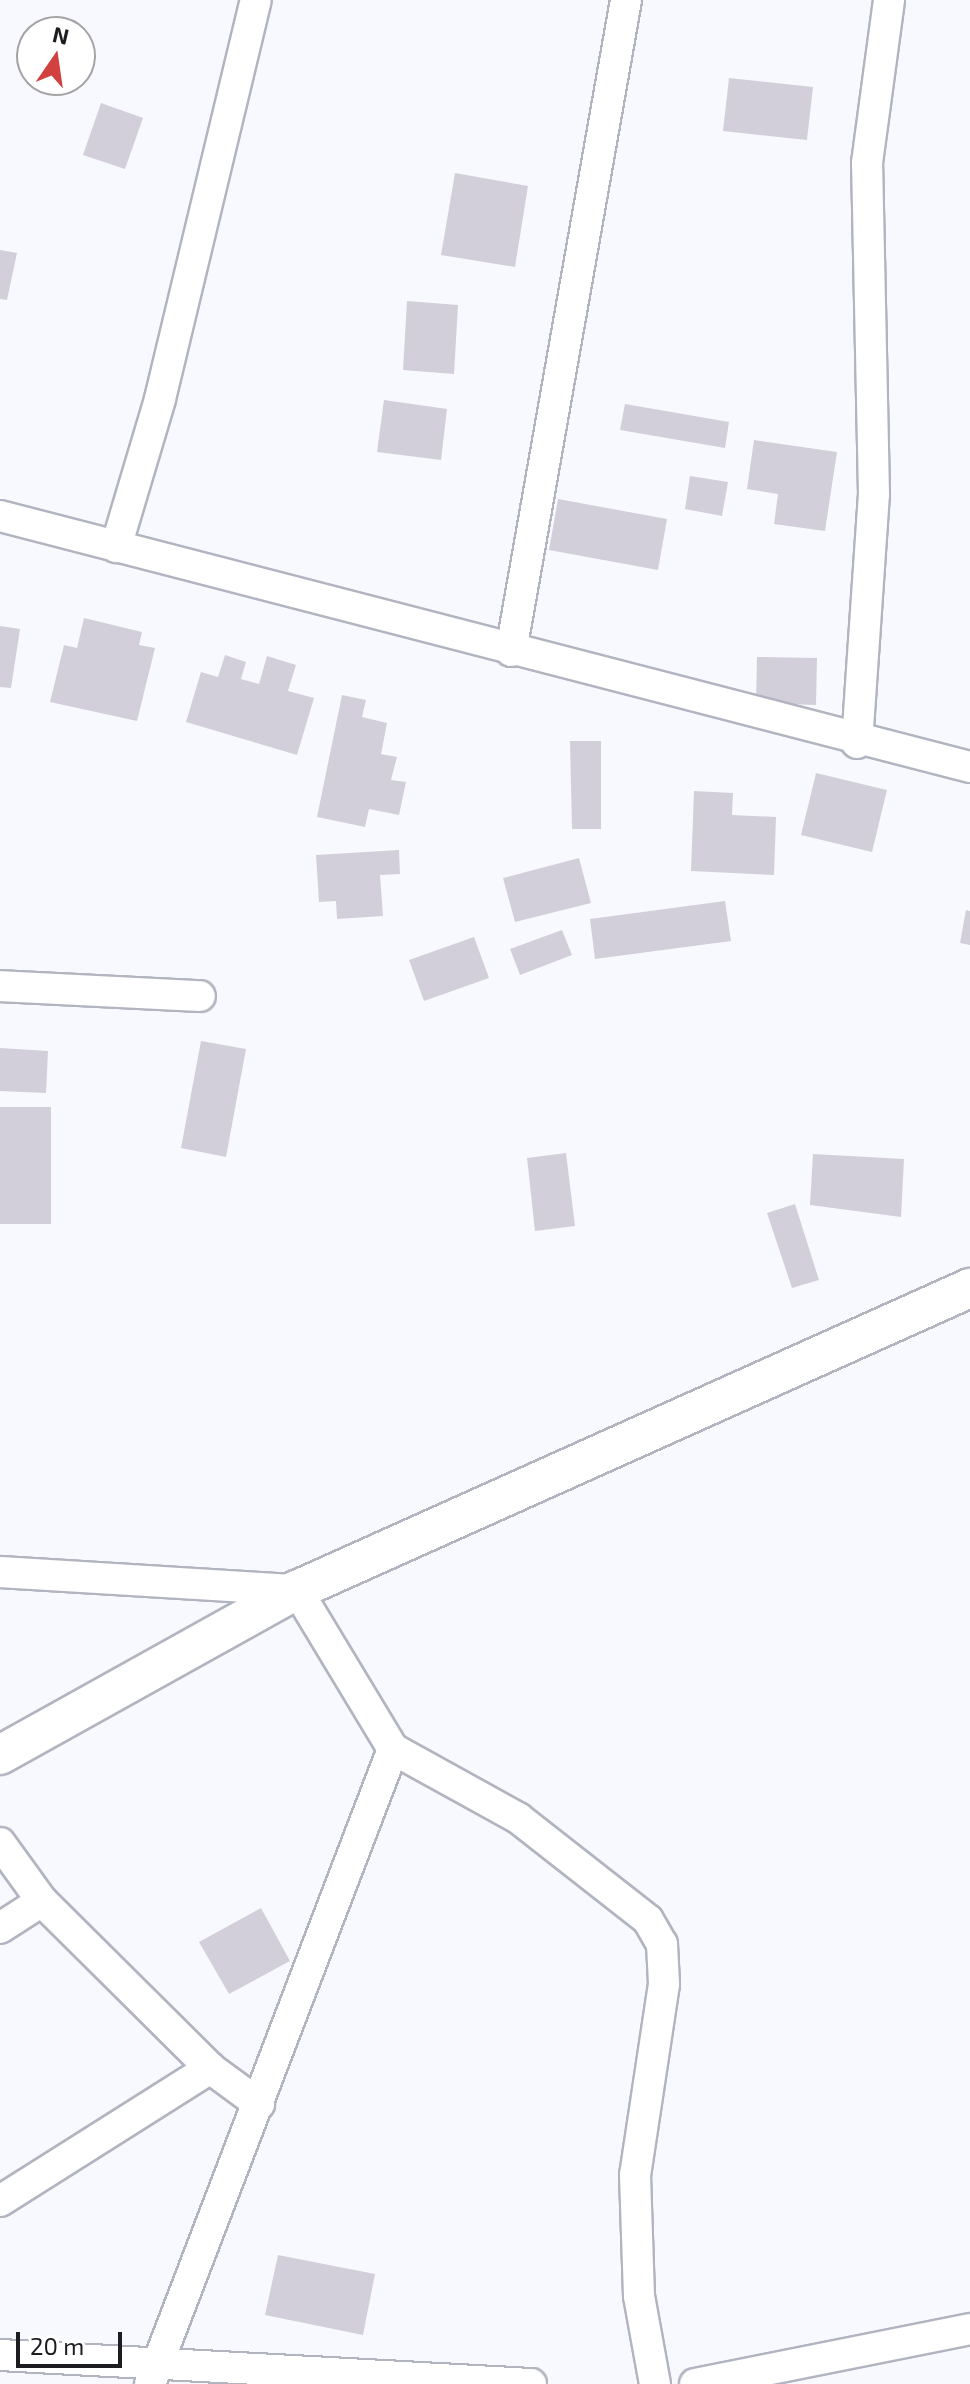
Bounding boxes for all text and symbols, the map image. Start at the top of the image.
north arrow [16,16,96,96]
text: N [50,20,72,49]
scale bar [20,2316,126,2366]
text: 20 m [30,2331,84,2360]

